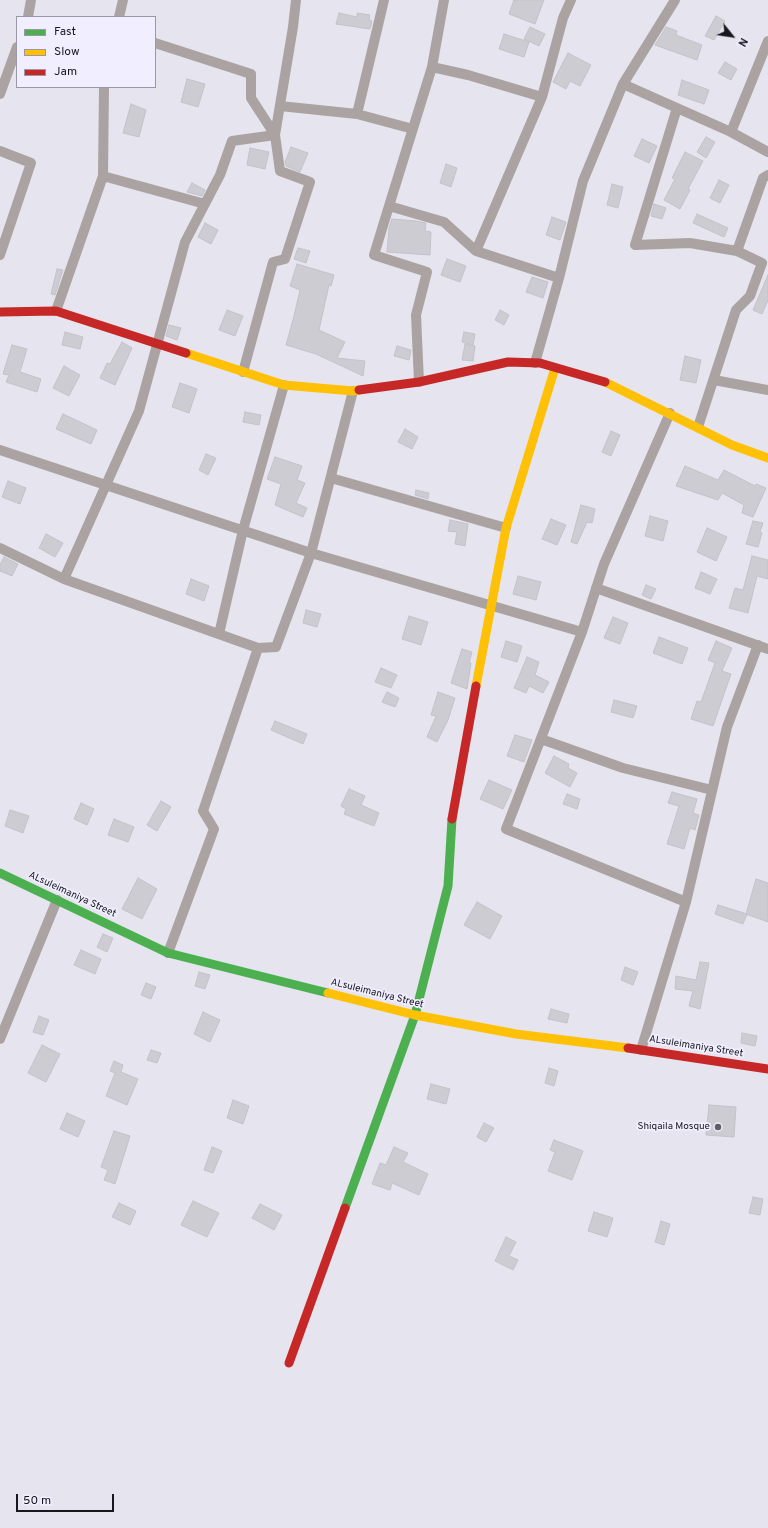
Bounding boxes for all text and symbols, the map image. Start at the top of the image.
legend [16,16,156,88]
north arrow [712,16,752,56]
text: Fast [54,24,76,40]
text: N [734,35,750,49]
text: Slow [54,44,80,60]
text: Jam [54,64,77,80]
street label: ALsuleimaniya Street [26,869,118,921]
street label: ALsuleimaniya Street [329,977,425,1011]
street label: ALsuleimaniya Street [648,1034,744,1060]
place label: Shiqaila Mosque [637,1121,710,1133]
marker: Shiqaila Mosque [713,1122,723,1132]
scale bar [18,1486,116,1512]
text: 50 m [23,1493,51,1509]

